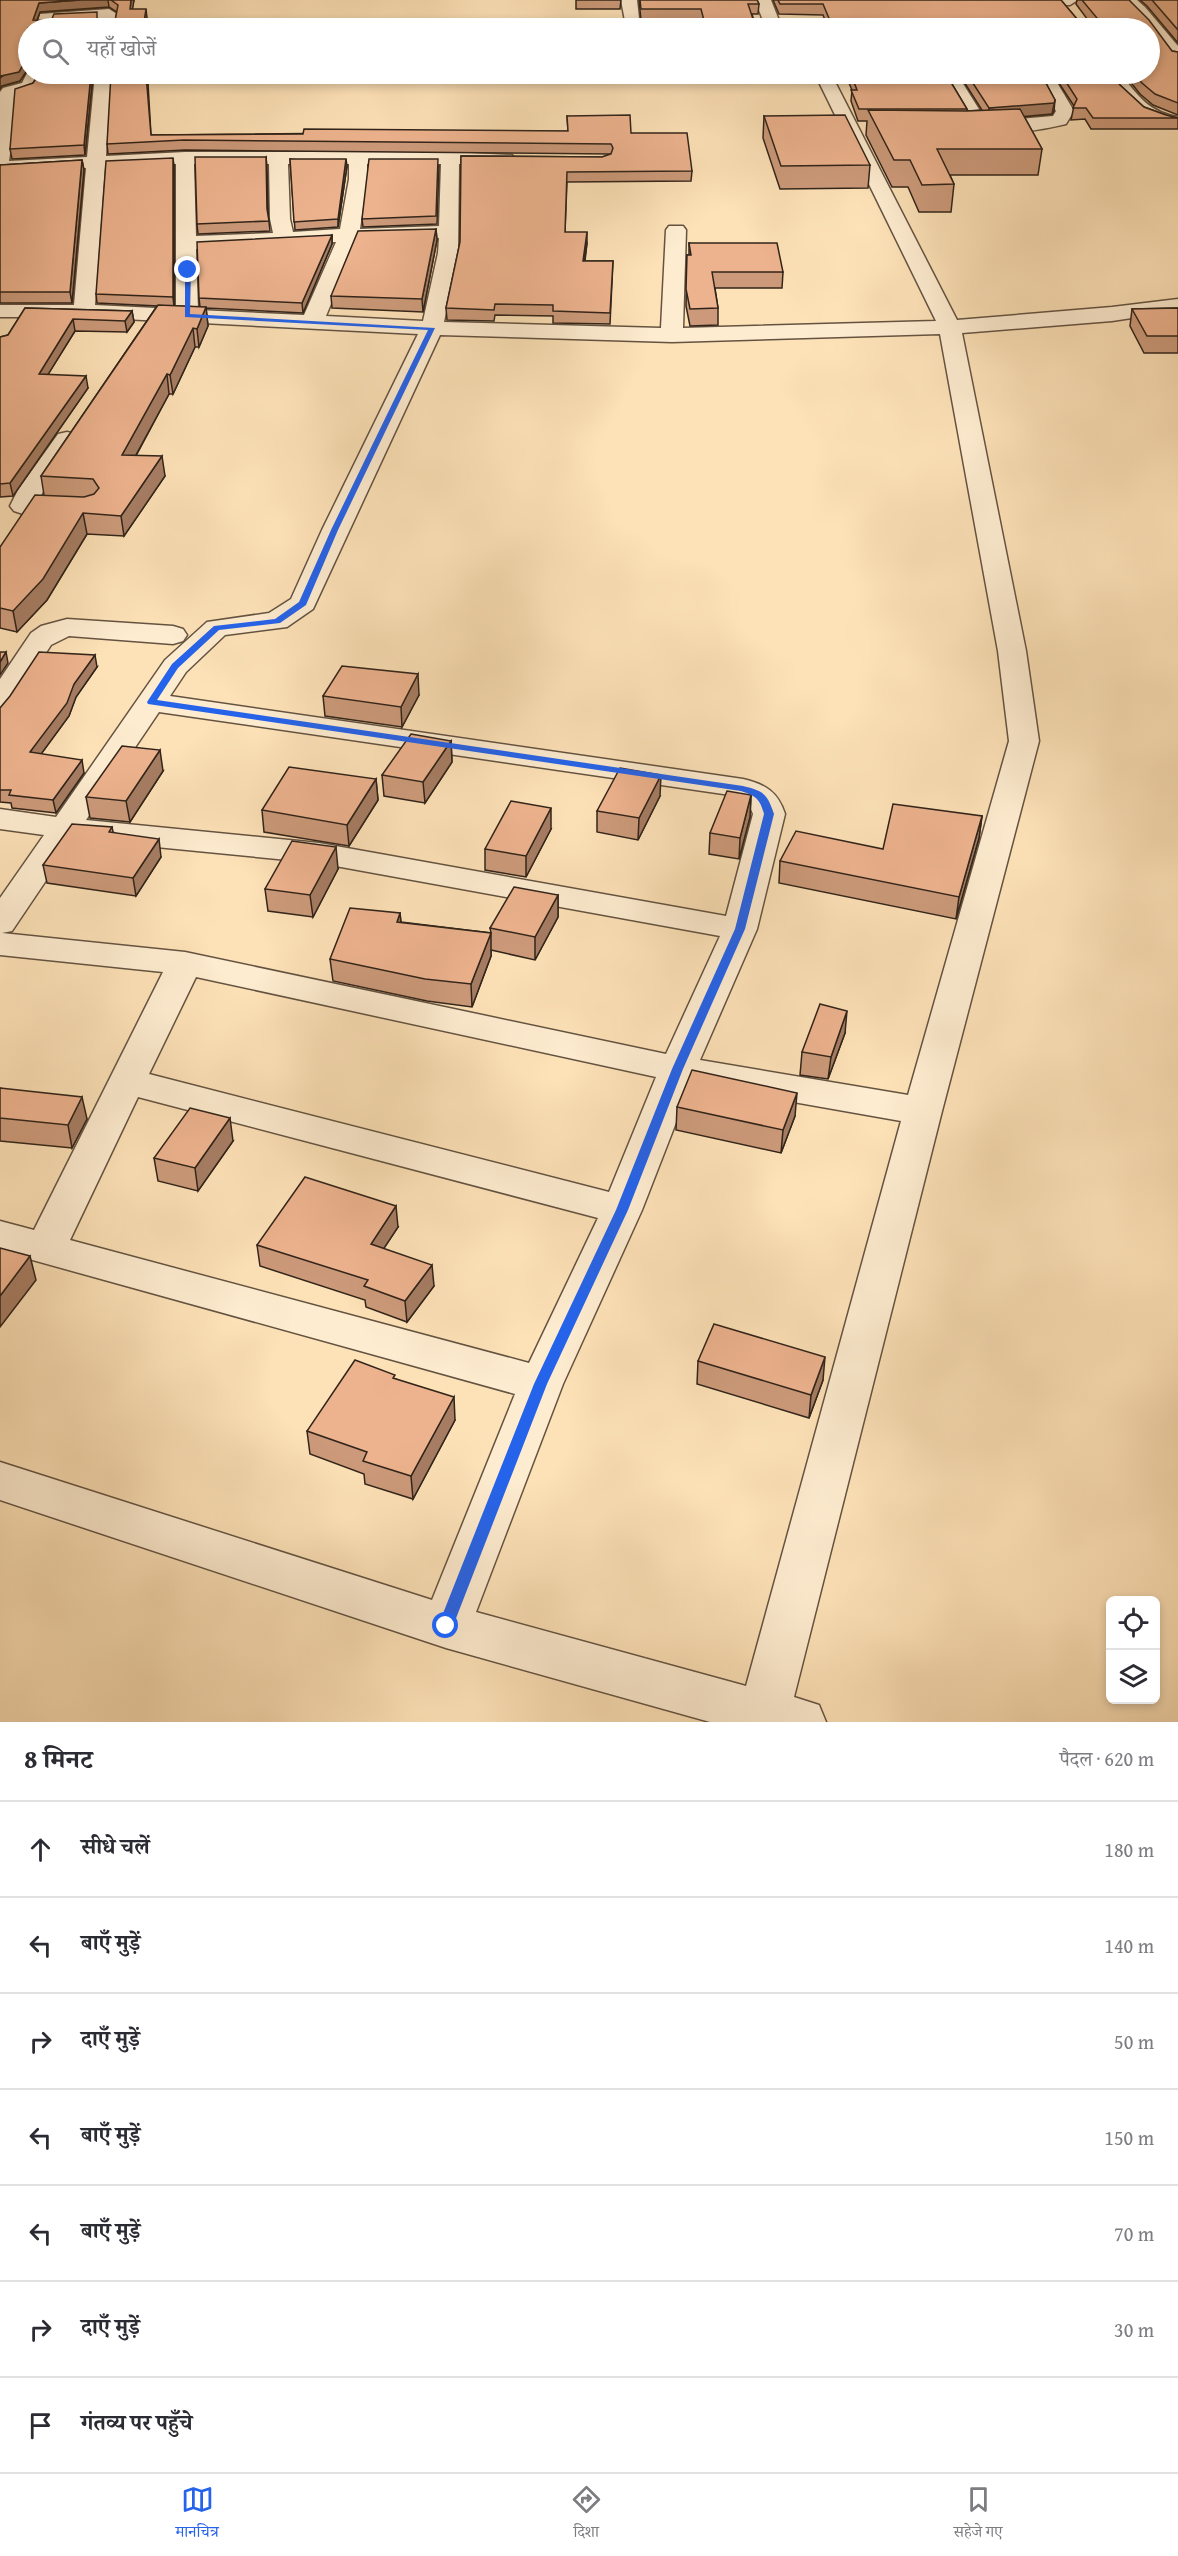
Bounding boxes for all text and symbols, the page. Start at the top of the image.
search box [18,18,1160,84]
text: यहाँ खोजें [87,32,156,64]
icon: search [39,35,72,68]
route end [174,256,200,282]
map controls [1106,1596,1160,1704]
button: locate [1106,1596,1160,1650]
route start [432,1612,458,1638]
button: layers [1106,1650,1160,1704]
text: 8 मिनट [24,1739,92,1778]
text: पैदल · 620 m [1060,1744,1154,1773]
text: सीधे चलें [81,1830,150,1862]
icon: ahead [24,1833,57,1866]
text: 180 m [1104,1835,1154,1864]
text: बाएँ मुड़ें [81,1926,140,1958]
icon: left [24,1929,57,1962]
text: 140 m [1104,1931,1154,1960]
text: दाएँ मुड़ें [81,2022,140,2054]
icon: right [24,2025,57,2058]
text: 50 m [1114,2027,1154,2056]
text: बाएँ मुड़ें [81,2118,140,2150]
icon: left [24,2121,57,2154]
text: 150 m [1104,2123,1154,2152]
text: बाएँ मुड़ें [81,2214,140,2246]
icon: left [24,2217,57,2250]
text: 70 m [1114,2219,1154,2248]
text: दाएँ मुड़ें [81,2310,140,2342]
icon: right [24,2313,57,2346]
text: 30 m [1114,2315,1154,2344]
text: गंतव्य पर पहुँचे [81,2406,192,2438]
icon: arrive [24,2409,57,2442]
tab: मानचित्र [175,2483,219,2547]
tab: दिशा [570,2483,603,2547]
tab: सहेजे गए [954,2483,1003,2547]

